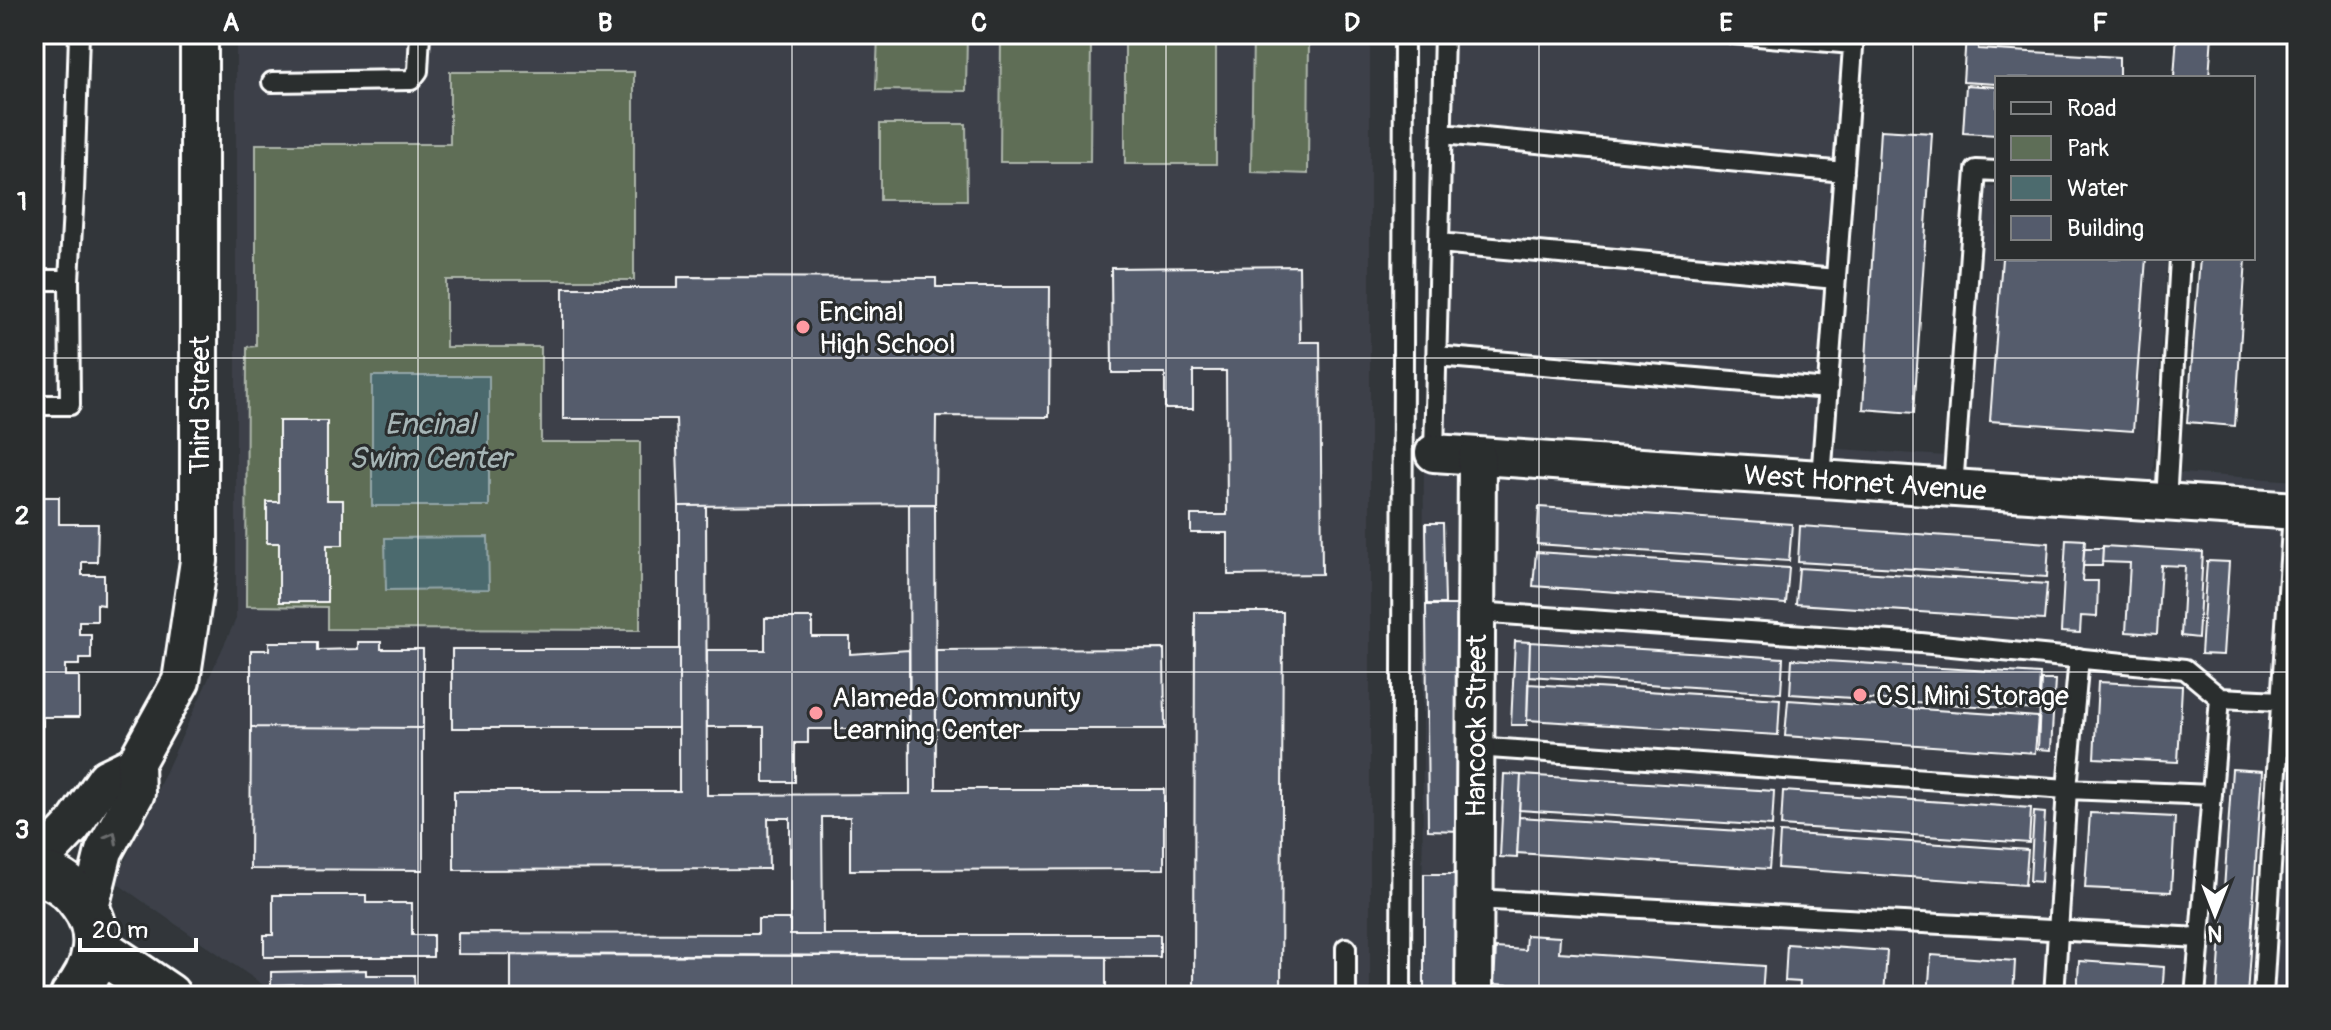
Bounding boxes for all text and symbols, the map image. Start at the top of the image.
text: A [223,7,240,39]
text: B [598,7,612,39]
text: C [971,7,987,39]
text: D [1344,7,1360,39]
text: E [1719,7,1733,39]
text: F [2092,7,2108,39]
legend [1995,76,2255,260]
text: Road [2067,94,2117,123]
text: Park [2067,134,2109,163]
text: Water [2067,174,2128,203]
text: 1 [17,186,27,218]
text: Building [2067,214,2144,243]
place label: Encinal High School [819,295,956,362]
marker: Encinal High School [794,318,812,336]
street label: Third Street [183,335,218,475]
water label: Encinal Swim Center [349,406,515,477]
street label: West Hornet Avenue [1742,458,1988,509]
text: 2 [15,500,29,532]
street label: Hancock Street [1459,634,1495,818]
place label: CSI Mini Storage [1876,679,2069,714]
place label: Alameda Community Learning Center [832,681,1081,748]
marker: CSI Mini Storage [1851,686,1869,704]
marker: Alameda Community Learning Center [807,704,825,722]
text: 3 [15,814,29,846]
one-way arrow [102,831,117,846]
north arrow [2175,874,2255,954]
scale bar [80,902,196,952]
text: 20 m [92,916,148,945]
text: N [2207,919,2222,947]

